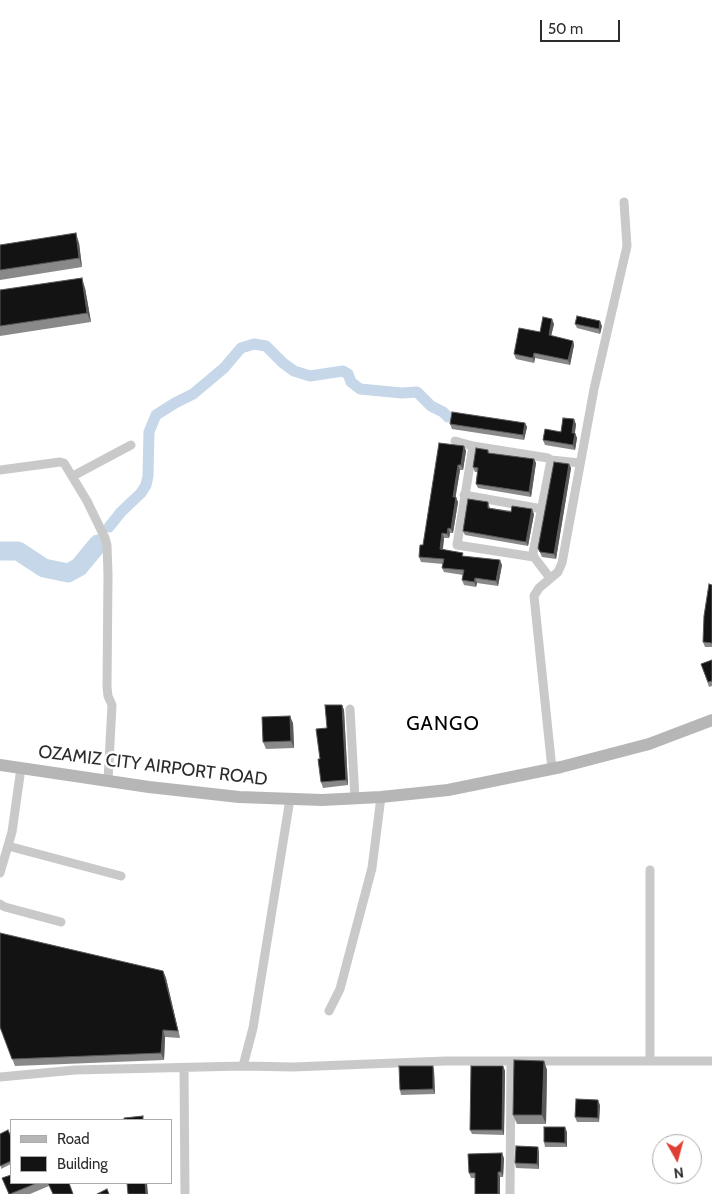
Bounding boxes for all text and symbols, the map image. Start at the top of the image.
scale bar [542,10,622,42]
text: 50 m [548,20,583,38]
district label: GANGO [406,712,480,736]
street label: OZAMIZ CITY AIRPORT ROAD [37,741,269,791]
legend [10,1119,172,1184]
text: Road [57,1130,90,1148]
north arrow [652,1134,702,1184]
text: Building [57,1155,108,1173]
text: N [673,1163,685,1182]

